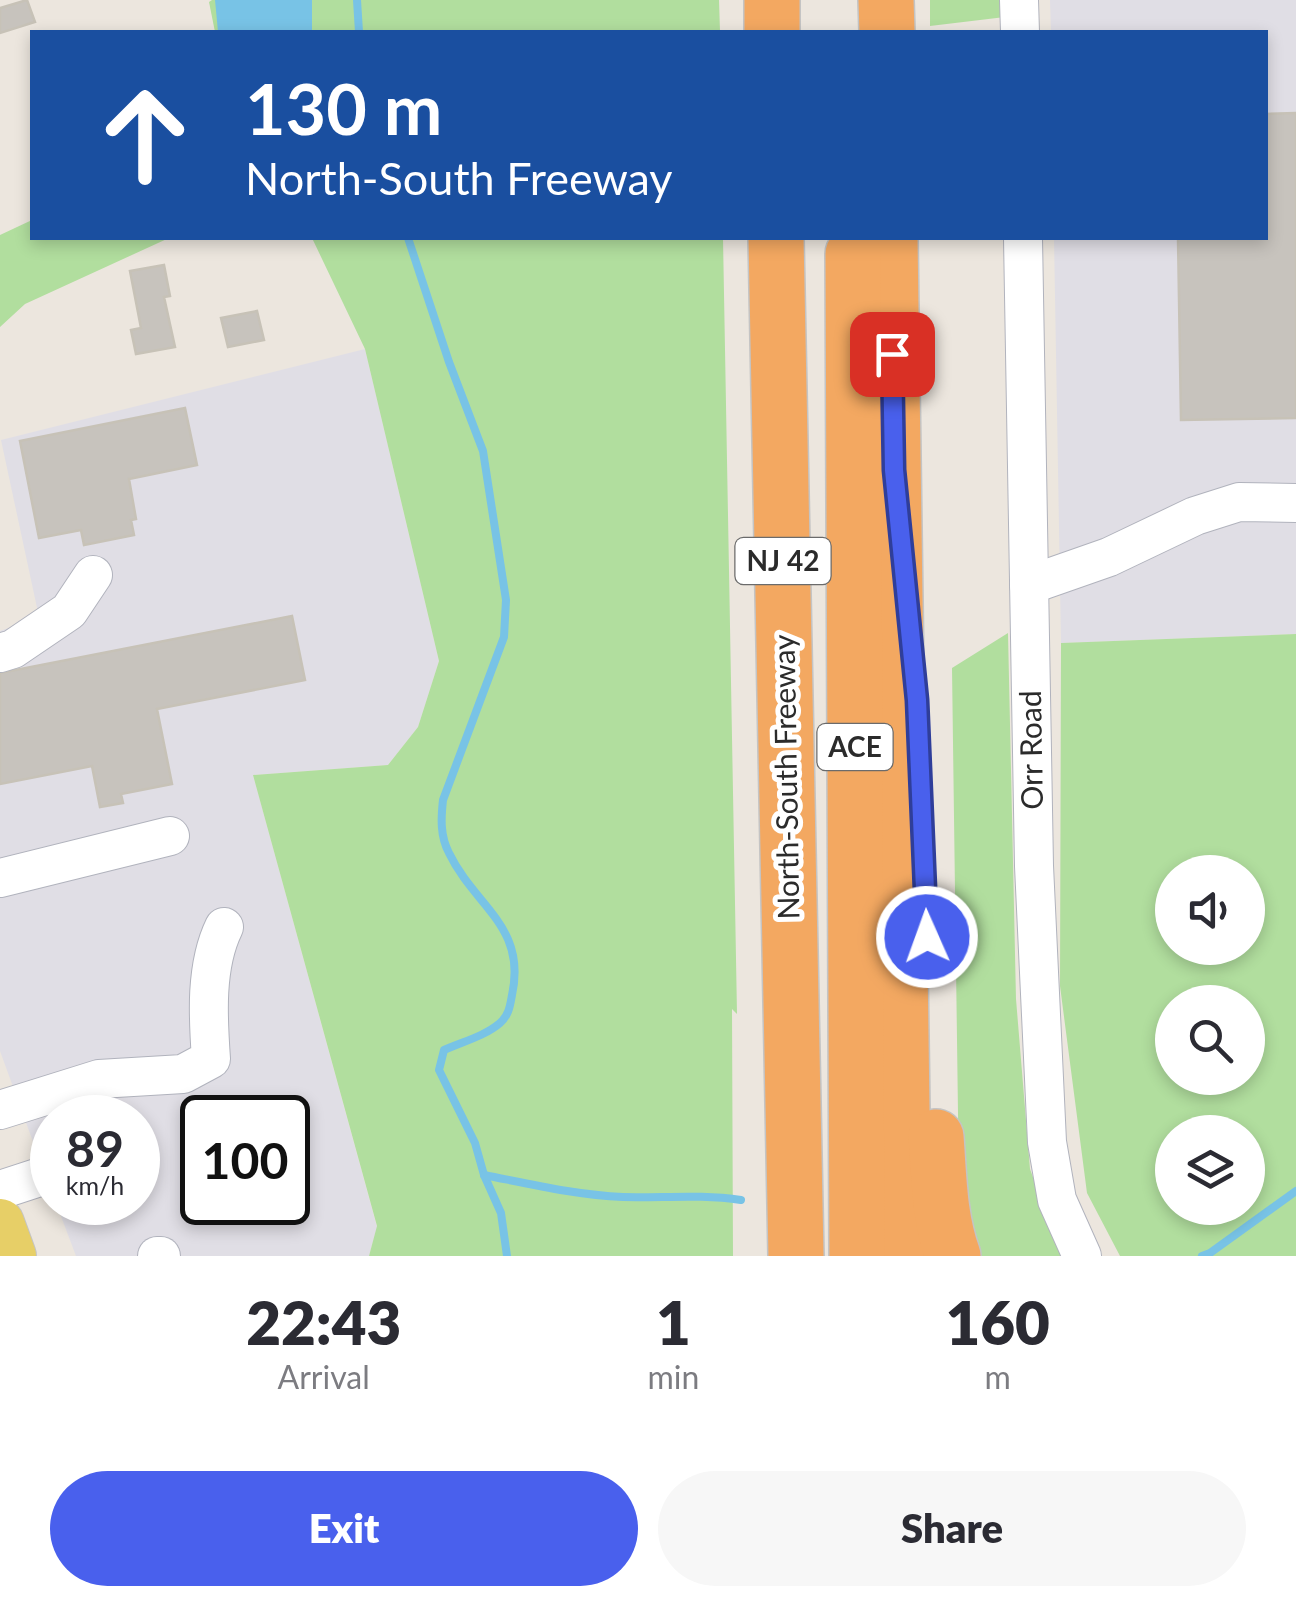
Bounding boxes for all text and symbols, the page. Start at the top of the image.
text: 130 m [245,66,442,150]
icon: ahead [80,70,210,200]
text: North-South Freeway [245,151,673,205]
pin [850,312,935,397]
icon: arrive [865,327,920,382]
road number: NJ 42 [736,538,830,584]
street label: North-South Freeway [765,634,805,920]
street label: Orr Road [1011,690,1049,810]
road number: ACE [818,724,892,770]
map controls [1155,855,1265,1225]
button: sound [1155,855,1265,965]
position arrow [875,885,979,989]
button: search [1155,985,1265,1095]
speed limit sign: 100 [180,1095,310,1225]
button: layers [1155,1115,1265,1225]
text: 89 [66,1118,124,1178]
text: km/h [66,1170,124,1200]
text: 22:43 [246,1286,401,1358]
text: 1 [656,1286,691,1358]
text: 160 [945,1286,1050,1358]
text: Arrival [278,1357,370,1396]
text: min [647,1357,699,1396]
text: m [984,1357,1011,1396]
button: Exit [50,1471,638,1586]
button: Share [658,1471,1246,1586]

